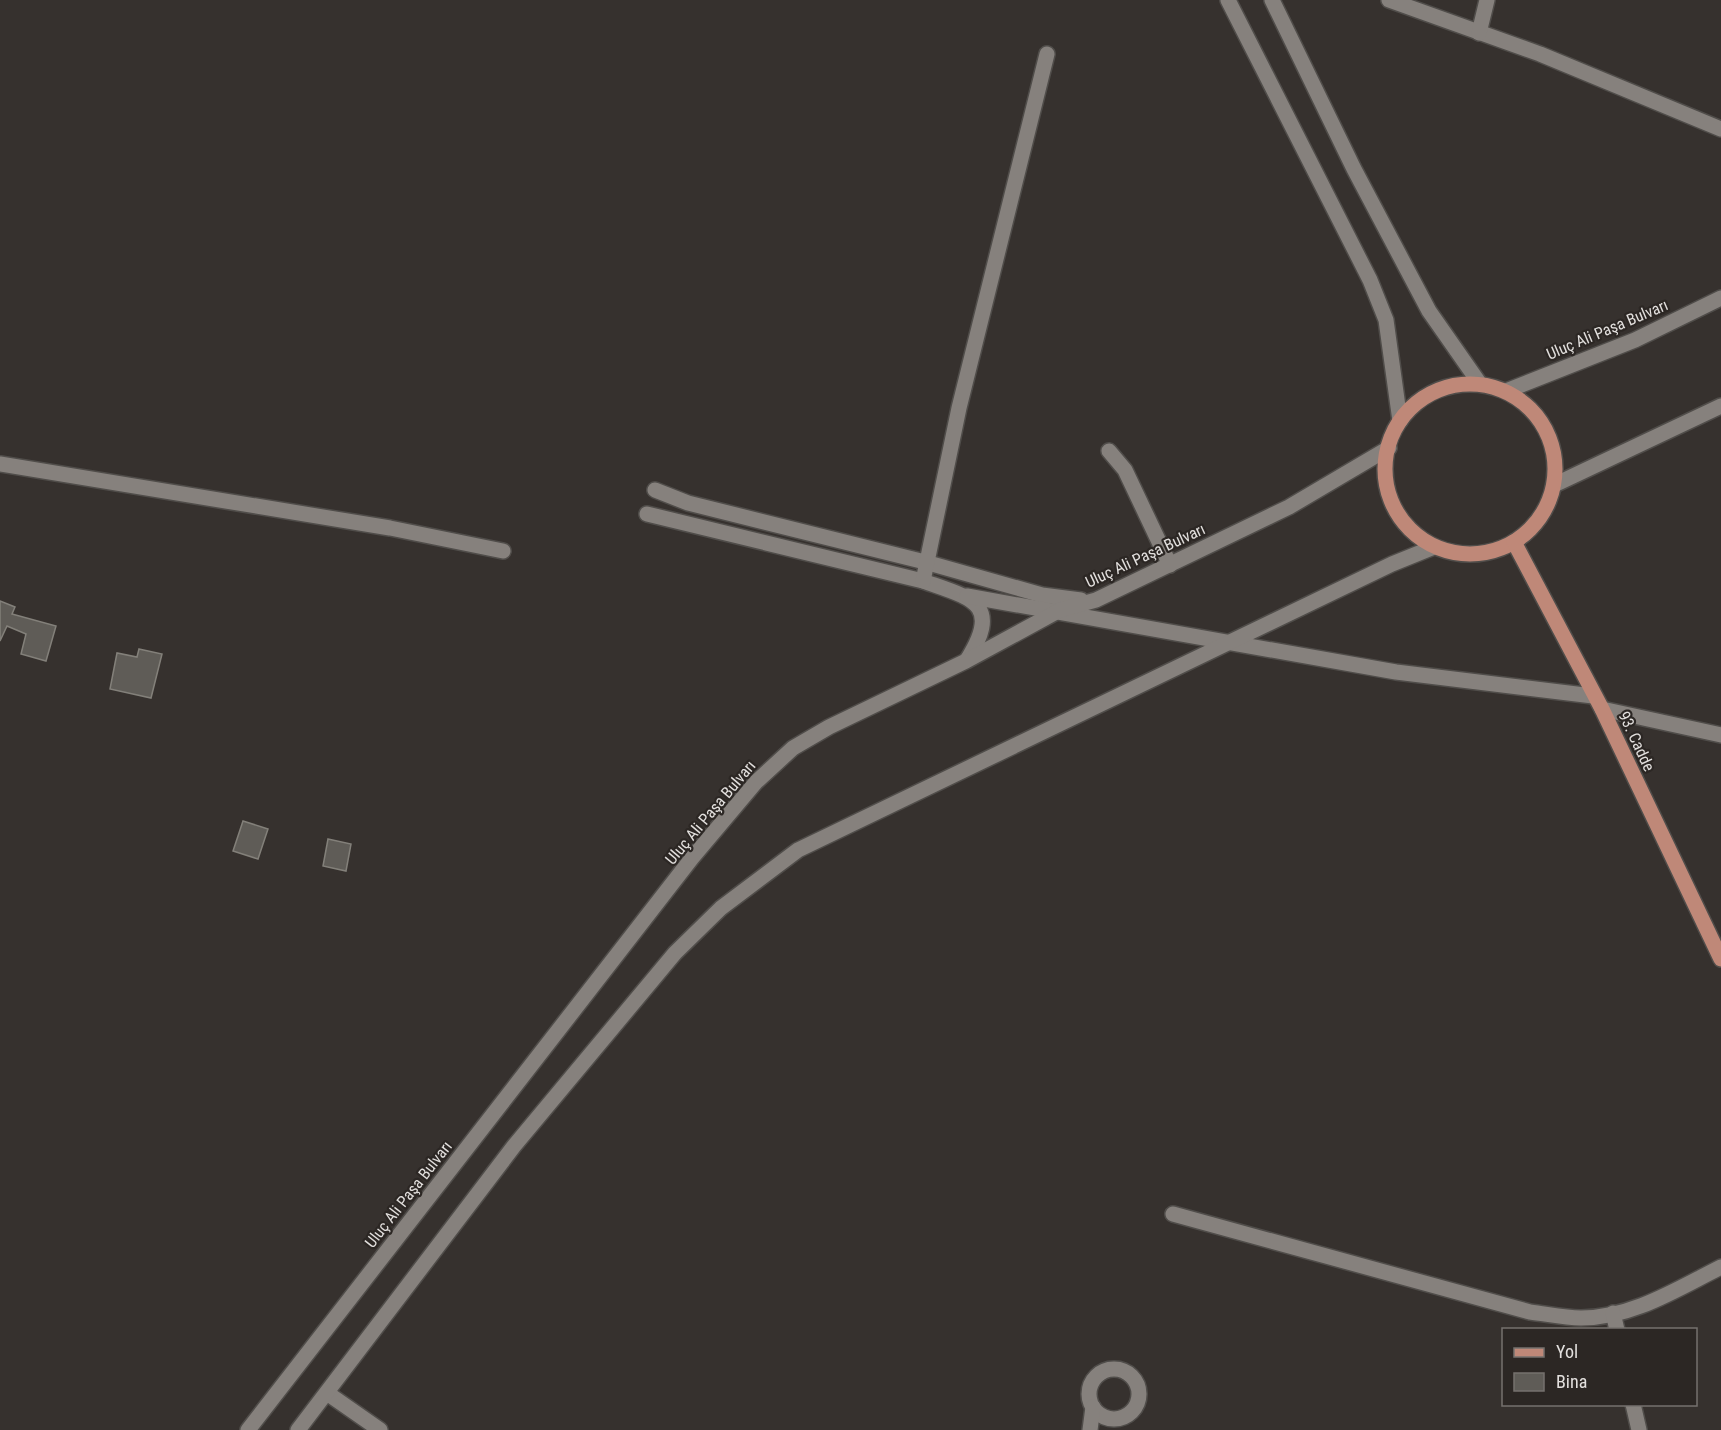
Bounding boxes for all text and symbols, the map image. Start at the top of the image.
street label: Uluç Ali Paşa Bulvarı [1544,295,1671,364]
street label: Uluç Ali Paşa Bulvarı [1082,519,1208,592]
street label: 93. Cadde [1614,708,1659,774]
street label: Uluç Ali Paşa Bulvarı [661,756,759,868]
street label: Uluç Ali Paşa Bulvarı [361,1137,456,1251]
legend [1502,1328,1697,1406]
text: Yol [1556,1341,1578,1362]
text: Bina [1556,1371,1587,1392]

